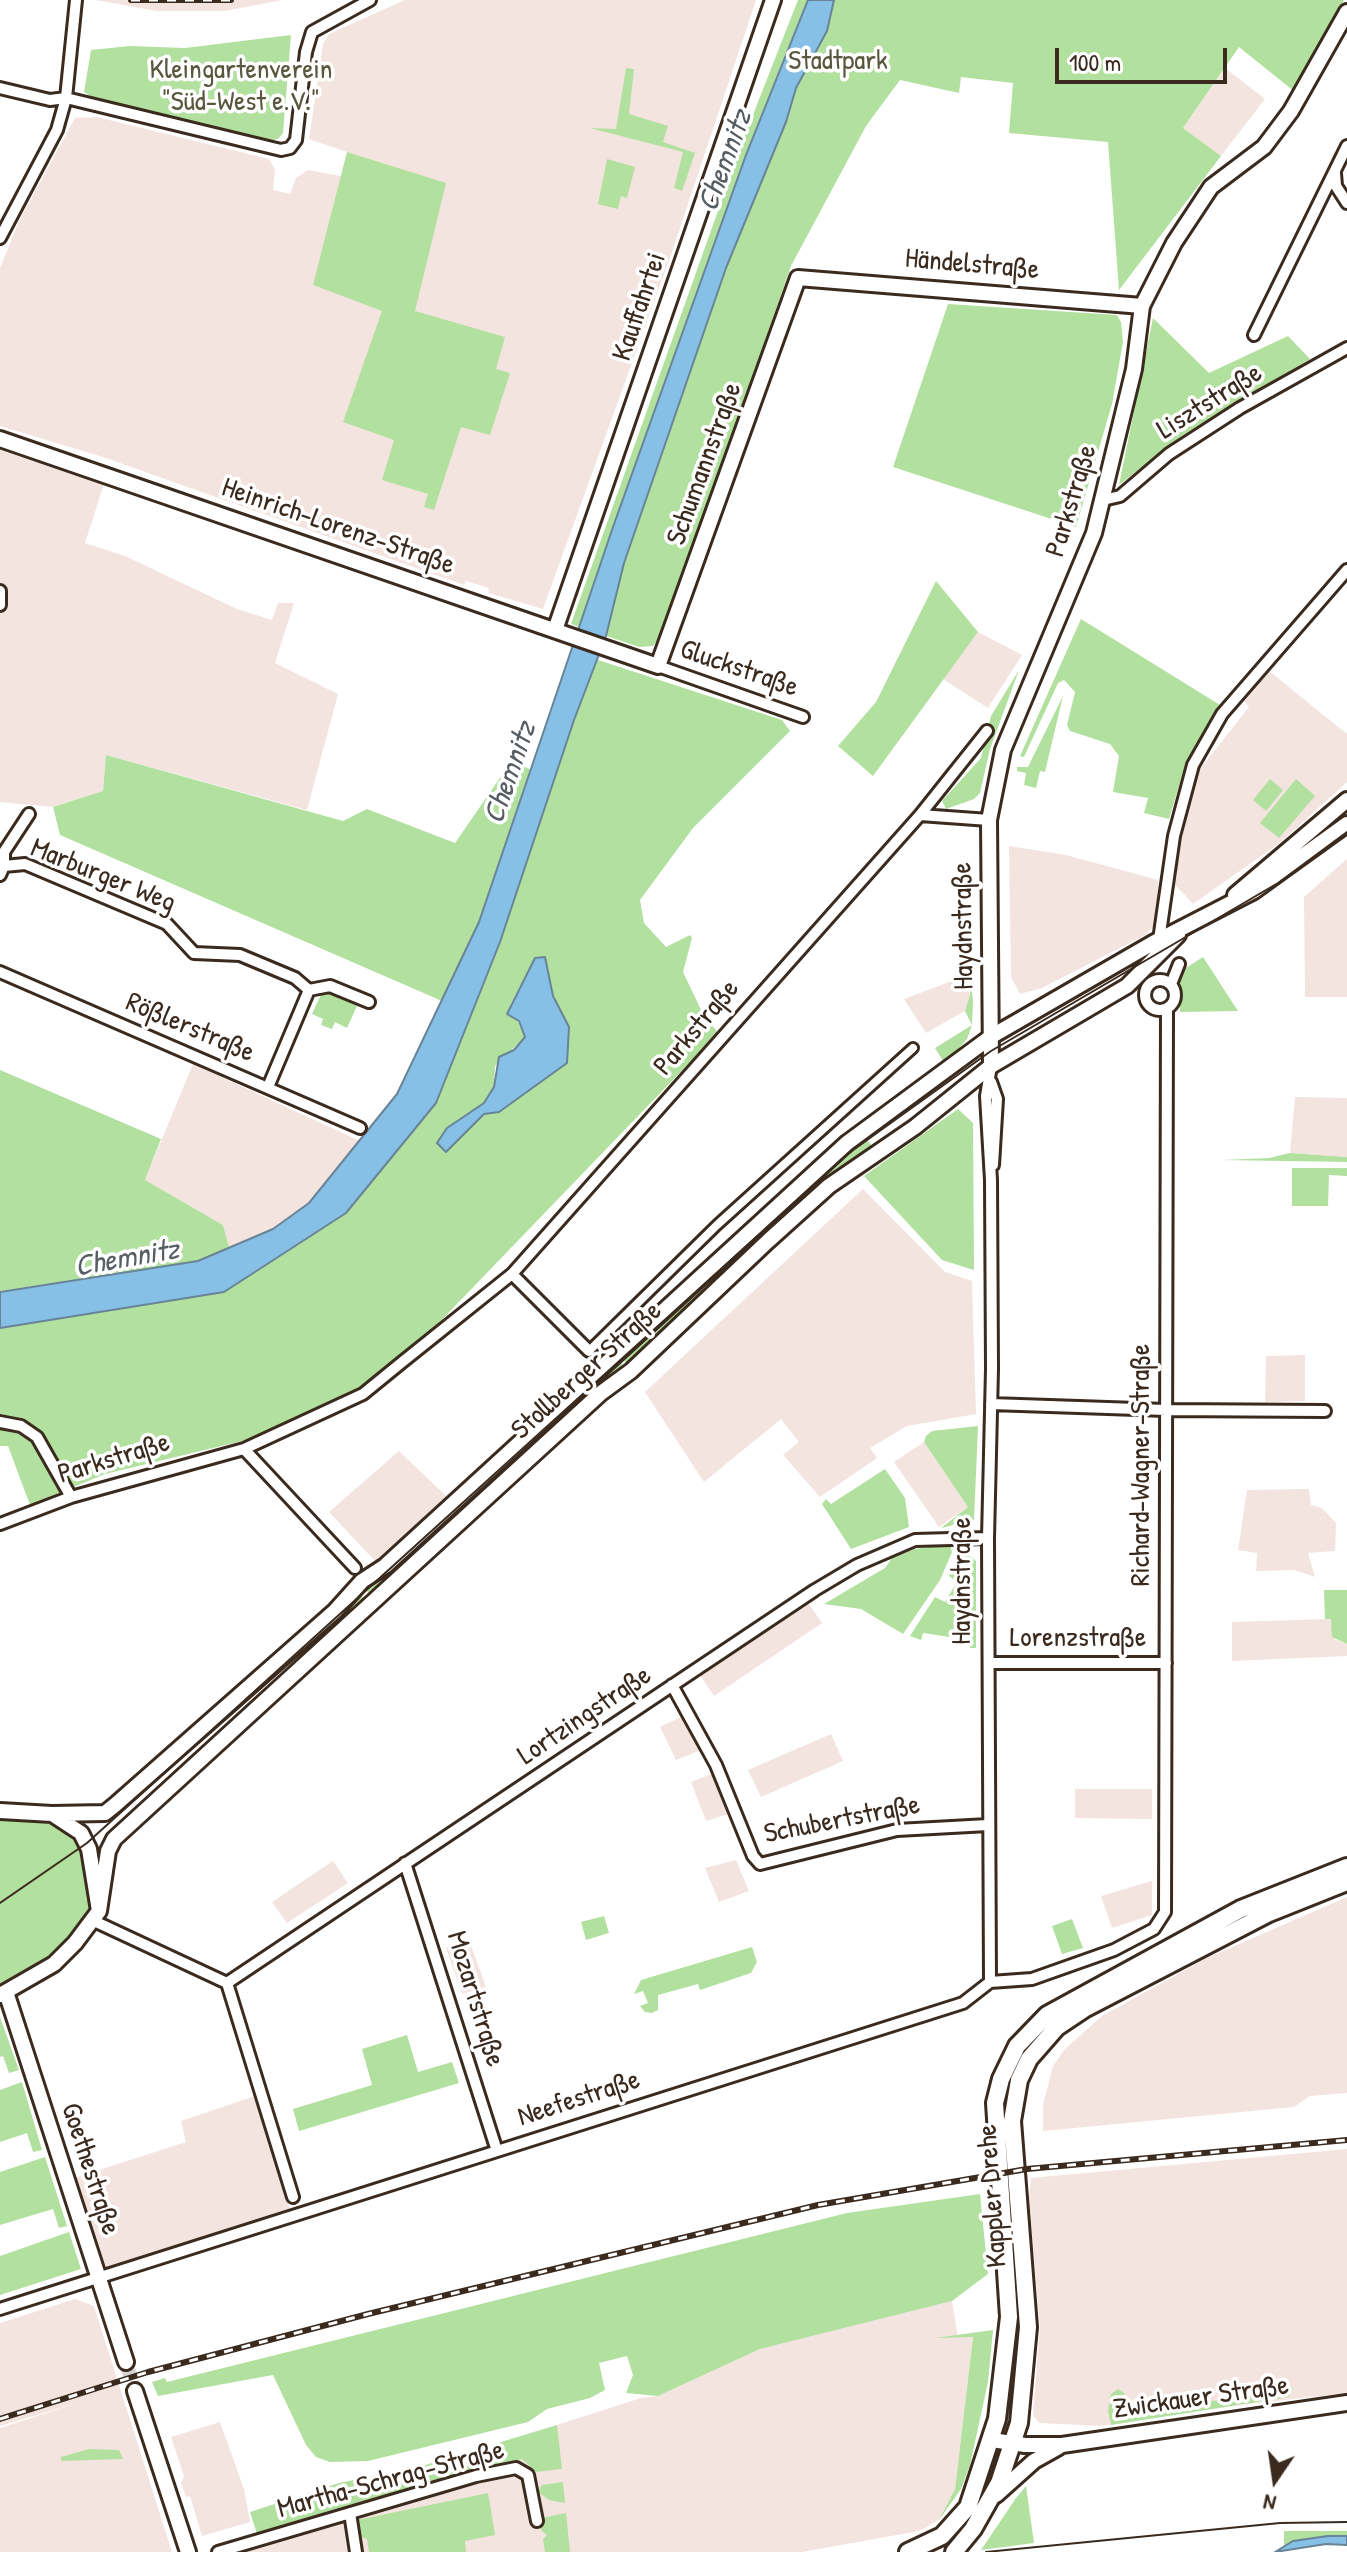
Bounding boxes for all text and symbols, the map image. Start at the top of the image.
scale bar [1059,32,1231,82]
park label: Stadtpark [788,45,888,79]
text: 100 m [1069,46,1121,78]
park label: Kleingartenverein "Süd-West e.V." [149,54,333,120]
water label: Chemnitz [691,106,761,216]
street label: Händelstraße [904,242,1040,288]
street label: Kauffahrtei [606,249,674,365]
street label: Lisztstraße [1151,357,1269,447]
street label: Schumannstraße [660,378,750,550]
street label: Parkstraße [1039,441,1105,561]
street label: Heinrich-Lorenz-Straße [217,471,459,583]
street label: Gluckstraße [676,633,802,705]
water label: Chemnitz [477,718,545,828]
street label: Marburger Weg [25,832,181,920]
street label: Haydnstraße [946,862,982,990]
street label: Parkstraße [647,973,747,1083]
street label: Rößlerstraße [121,986,259,1070]
water label: Chemnitz [72,1232,182,1286]
street label: Stollberger Straße [505,1295,669,1447]
street label: Richard-Wagner-Straße [1125,1344,1159,1586]
street label: Parkstraße [54,1426,174,1492]
street label: Haydnstraße [946,1517,980,1645]
street label: Lorenzstraße [1010,1622,1146,1656]
street label: Lortzingstraße [512,1659,658,1773]
street label: Schubertstraße [761,1788,923,1852]
street label: Mozartstraße [439,1927,511,2071]
street label: Neefestraße [514,2063,644,2135]
street label: Goethestraße [53,2099,127,2239]
street label: Kappler Drehe [971,2123,1015,2269]
street label: Zwickauer Straße [1111,2369,1291,2427]
street label: Martha-Schrag-Straße [274,2434,508,2526]
north arrow [1235,2440,1315,2520]
text: N [1261,2487,1279,2519]

